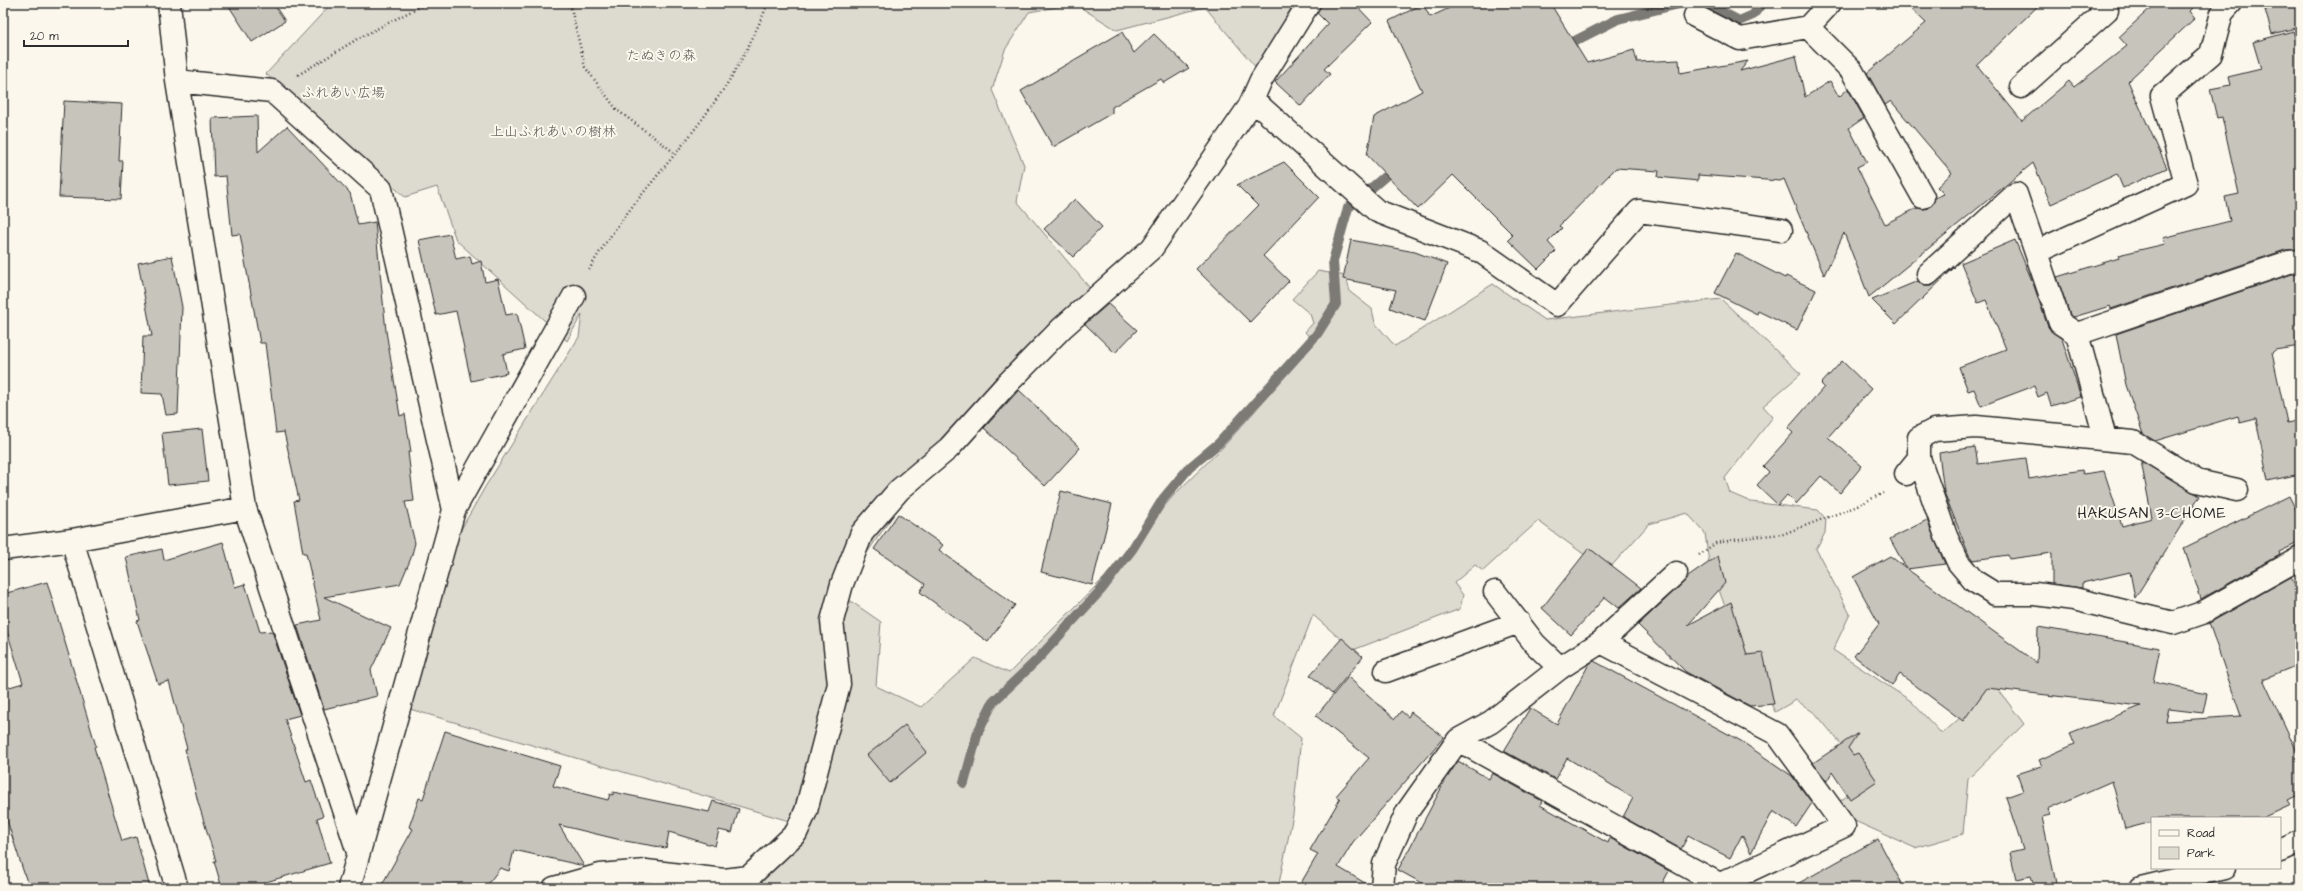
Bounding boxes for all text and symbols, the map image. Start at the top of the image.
scale bar [24,22,128,48]
text: 20 m [30,28,59,45]
park label: たぬきの森 [626,46,696,66]
park label: ふれあい広場 [301,83,385,103]
park label: 上山ふれあいの樹林 [490,122,616,142]
district label: HAKUSAN 3-CHOME [2077,503,2227,524]
legend [2151,817,2281,869]
text: Road [2187,825,2215,842]
text: Park [2187,845,2215,862]

